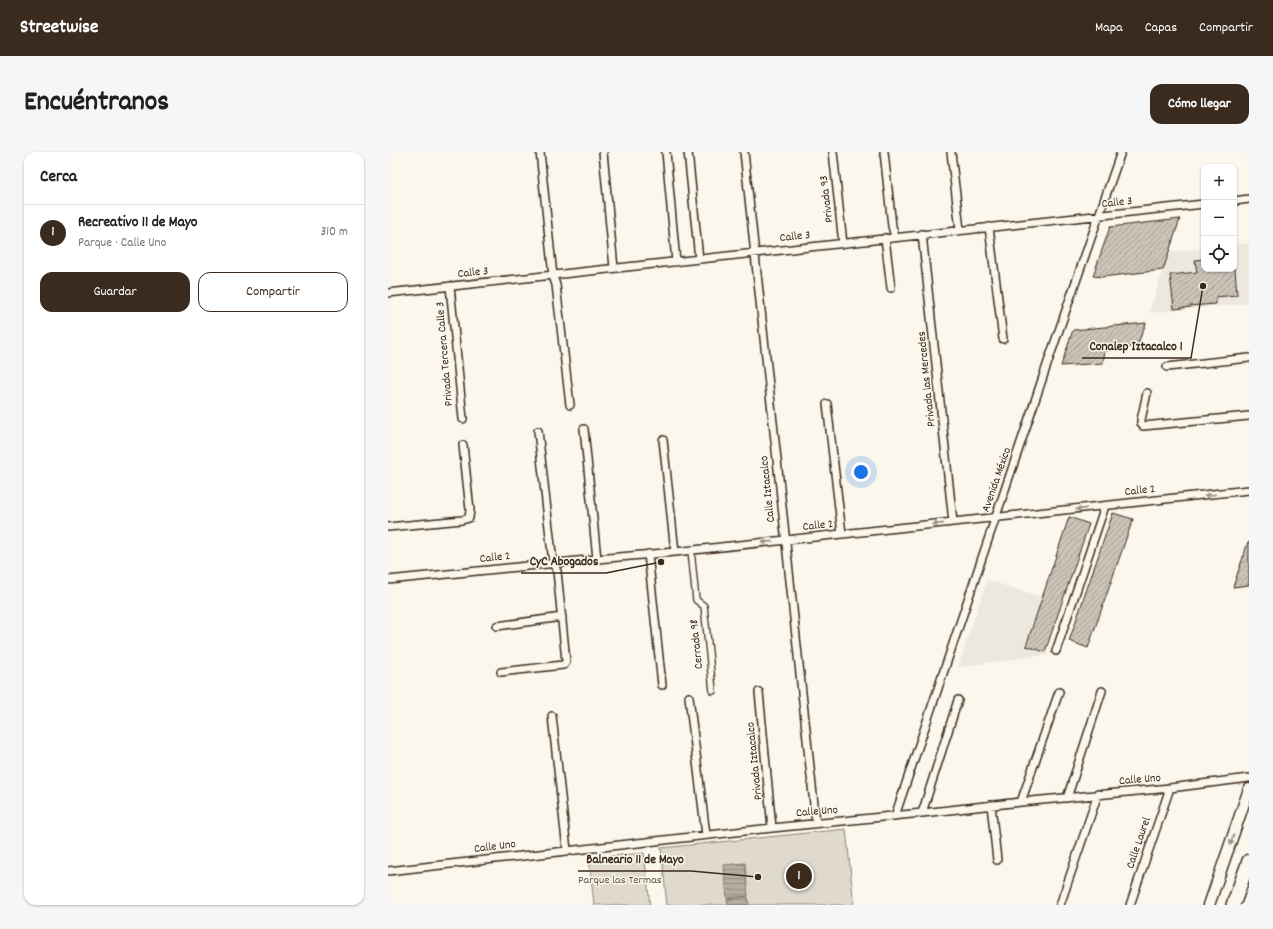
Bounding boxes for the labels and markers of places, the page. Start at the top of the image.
callout: Conalep Iztacalco 1 [1082,333,1191,358]
callout: CyC Abogados [521,548,606,573]
callout: Balneario 11 de Mayo [578,846,691,871]
pin: 1 [786,861,812,891]

